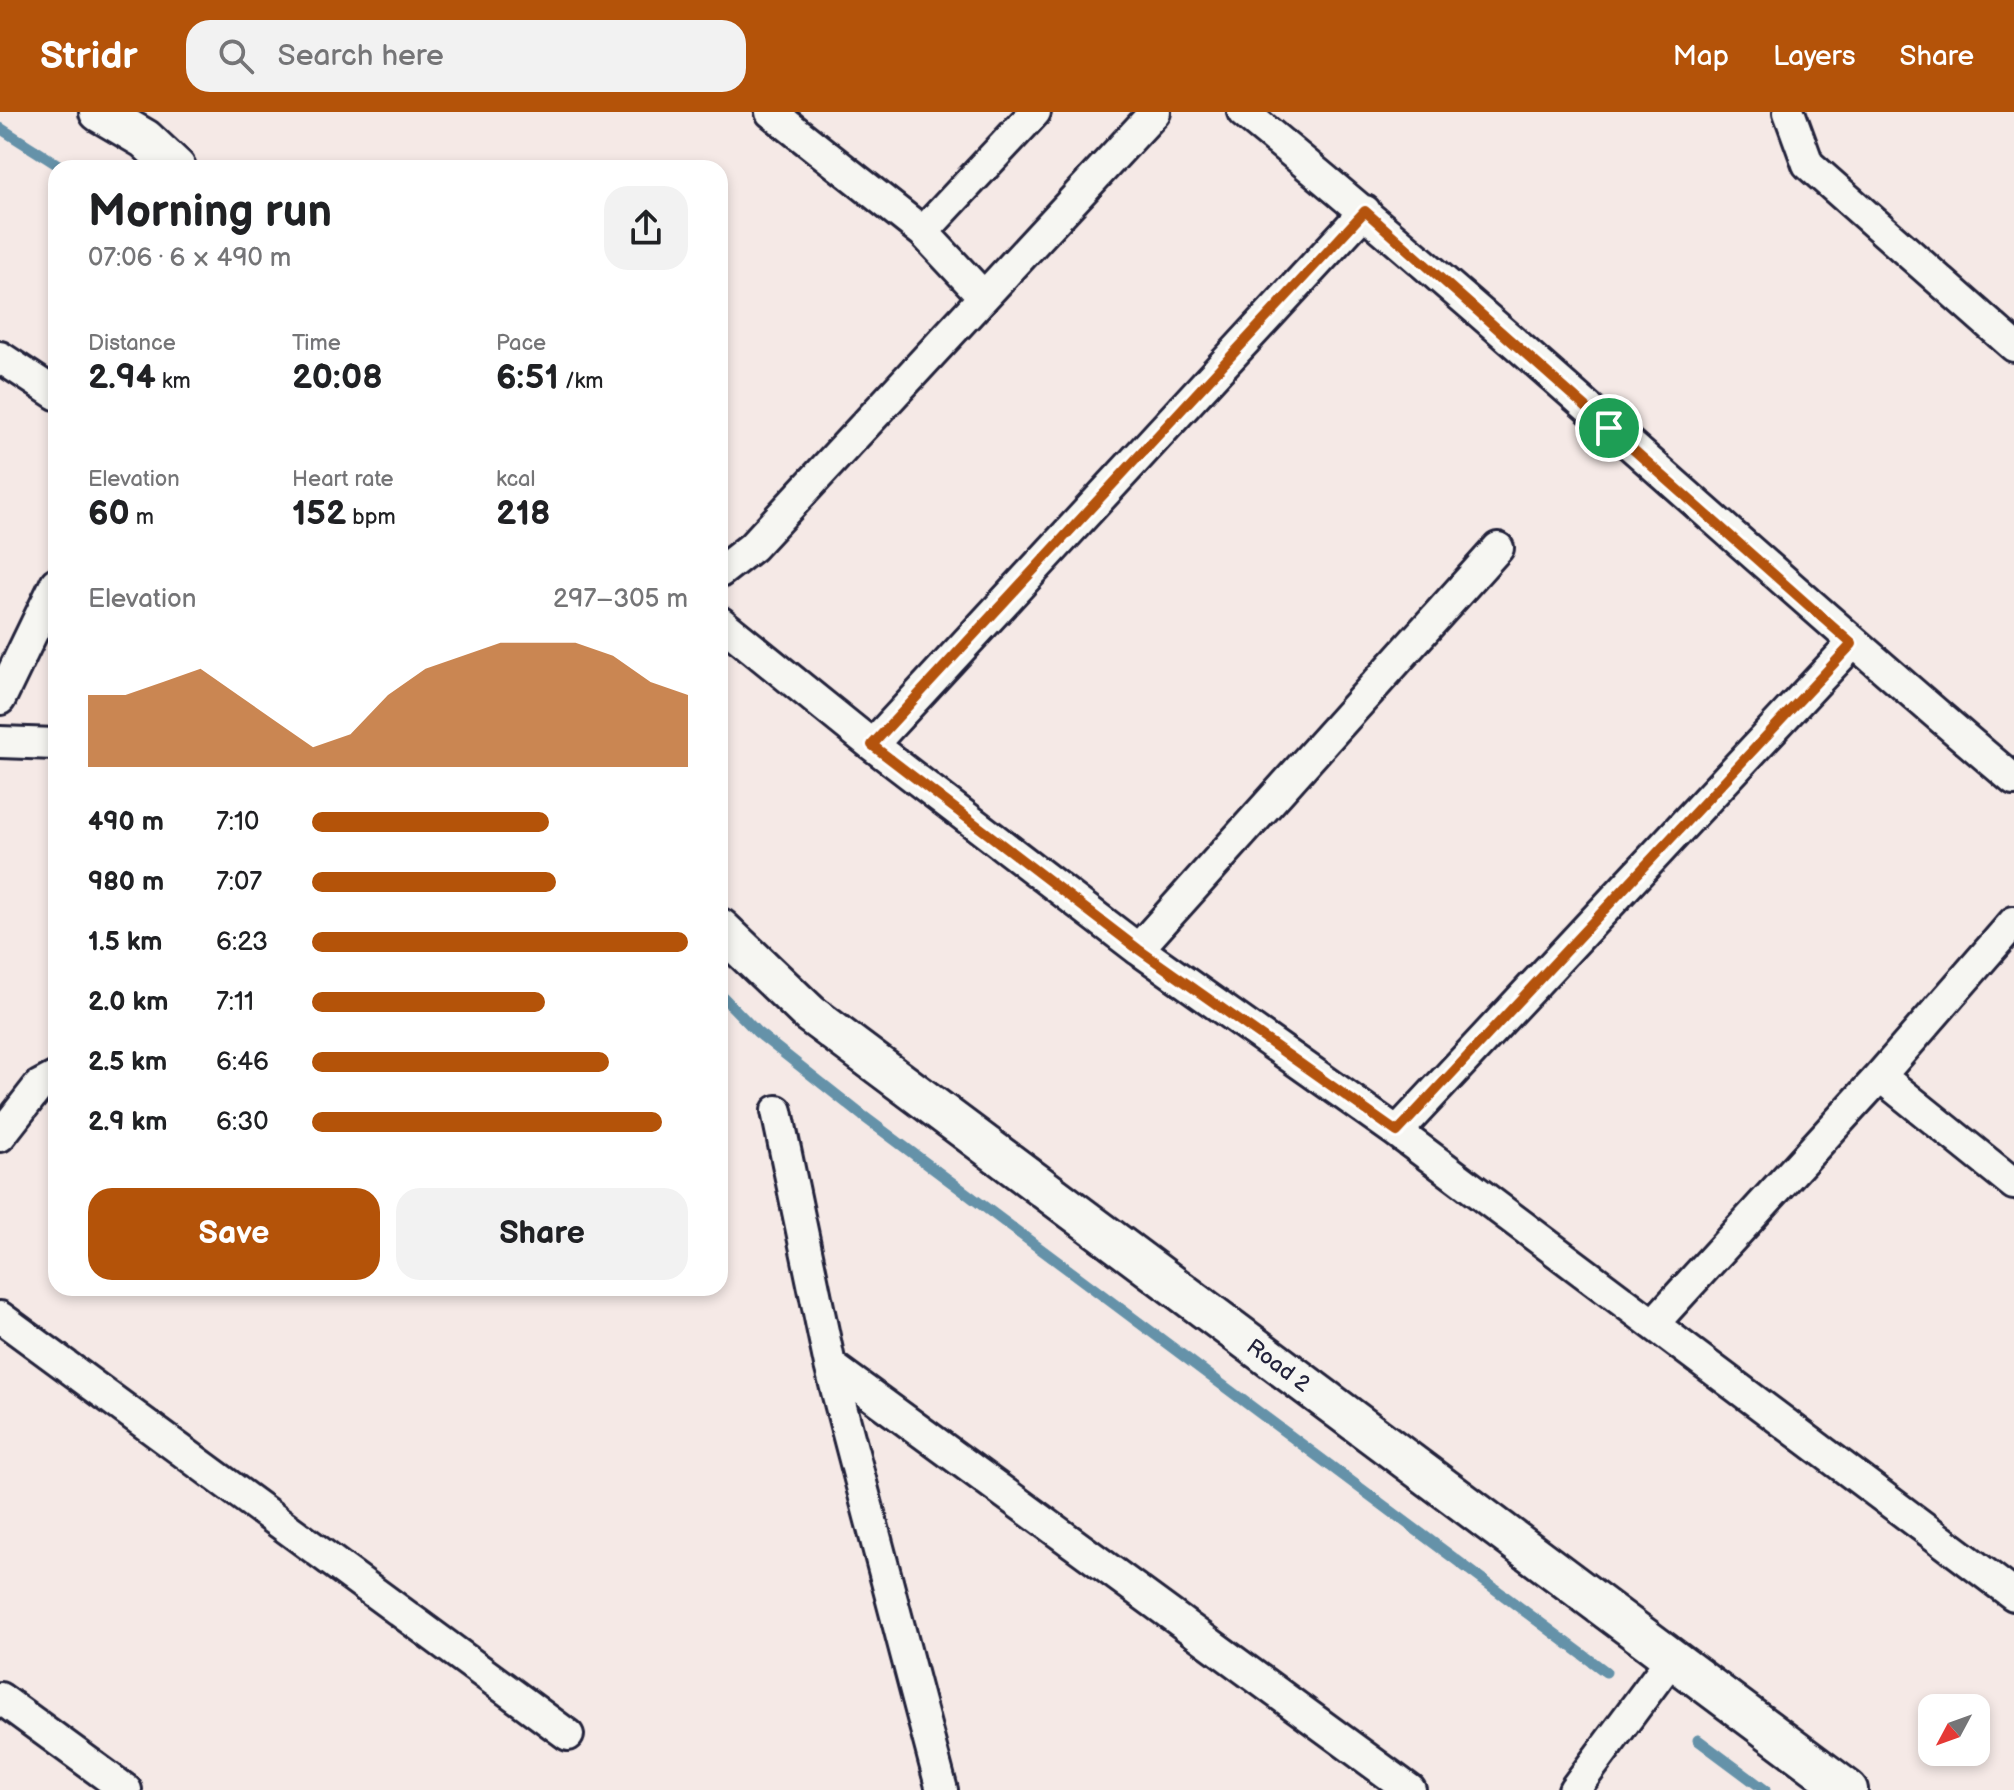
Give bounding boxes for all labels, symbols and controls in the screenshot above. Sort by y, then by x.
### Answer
search box [186,20,746,92]
text: Stridr [40,34,138,79]
icon: search [214,34,258,78]
text: Search here [278,38,444,74]
text: Map [1673,40,1729,73]
text: Layers [1773,40,1856,73]
text: Share [1900,40,1974,73]
text: Morning run [88,186,332,239]
button: share [604,186,688,270]
text: 07:06 · 6 × 490 m [88,243,291,274]
text: Distance [88,330,176,357]
text: Time [292,330,341,357]
text: Pace [496,330,546,357]
text: 2.94 [88,357,156,398]
text: 20:08 [292,357,383,398]
text: 6:51 [496,357,559,398]
text: km [156,368,191,395]
text: /km [559,368,604,395]
pin [1575,394,1643,462]
icon: arrive [1587,406,1631,450]
text: Elevation [88,466,180,493]
text: Heart rate [292,466,394,493]
text: kcal [496,466,535,493]
text: 60 [88,493,130,534]
text: 152 [292,493,346,534]
text: 218 [496,493,550,534]
text: m [130,504,154,531]
text: bpm [346,504,396,531]
text: Elevation [88,584,196,615]
text: 297–305 m [553,584,688,615]
text: 490 m [88,807,164,838]
text: 7:10 [216,807,259,838]
text: 980 m [88,867,164,898]
text: 7:07 [216,867,262,898]
text: 1.5 km [88,927,163,958]
text: 6:23 [216,927,268,958]
text: 2.0 km [88,987,168,1018]
text: 7:11 [216,987,254,1018]
text: 2.5 km [88,1047,167,1078]
text: 6:46 [216,1047,269,1078]
text: 2.9 km [88,1107,167,1138]
text: 6:30 [216,1107,268,1138]
button: Save [88,1188,380,1280]
button: Share [396,1188,688,1280]
street label: Road 2 [1241,1333,1315,1398]
north arrow [1918,1694,1990,1766]
map controls [1918,1694,1990,1766]

